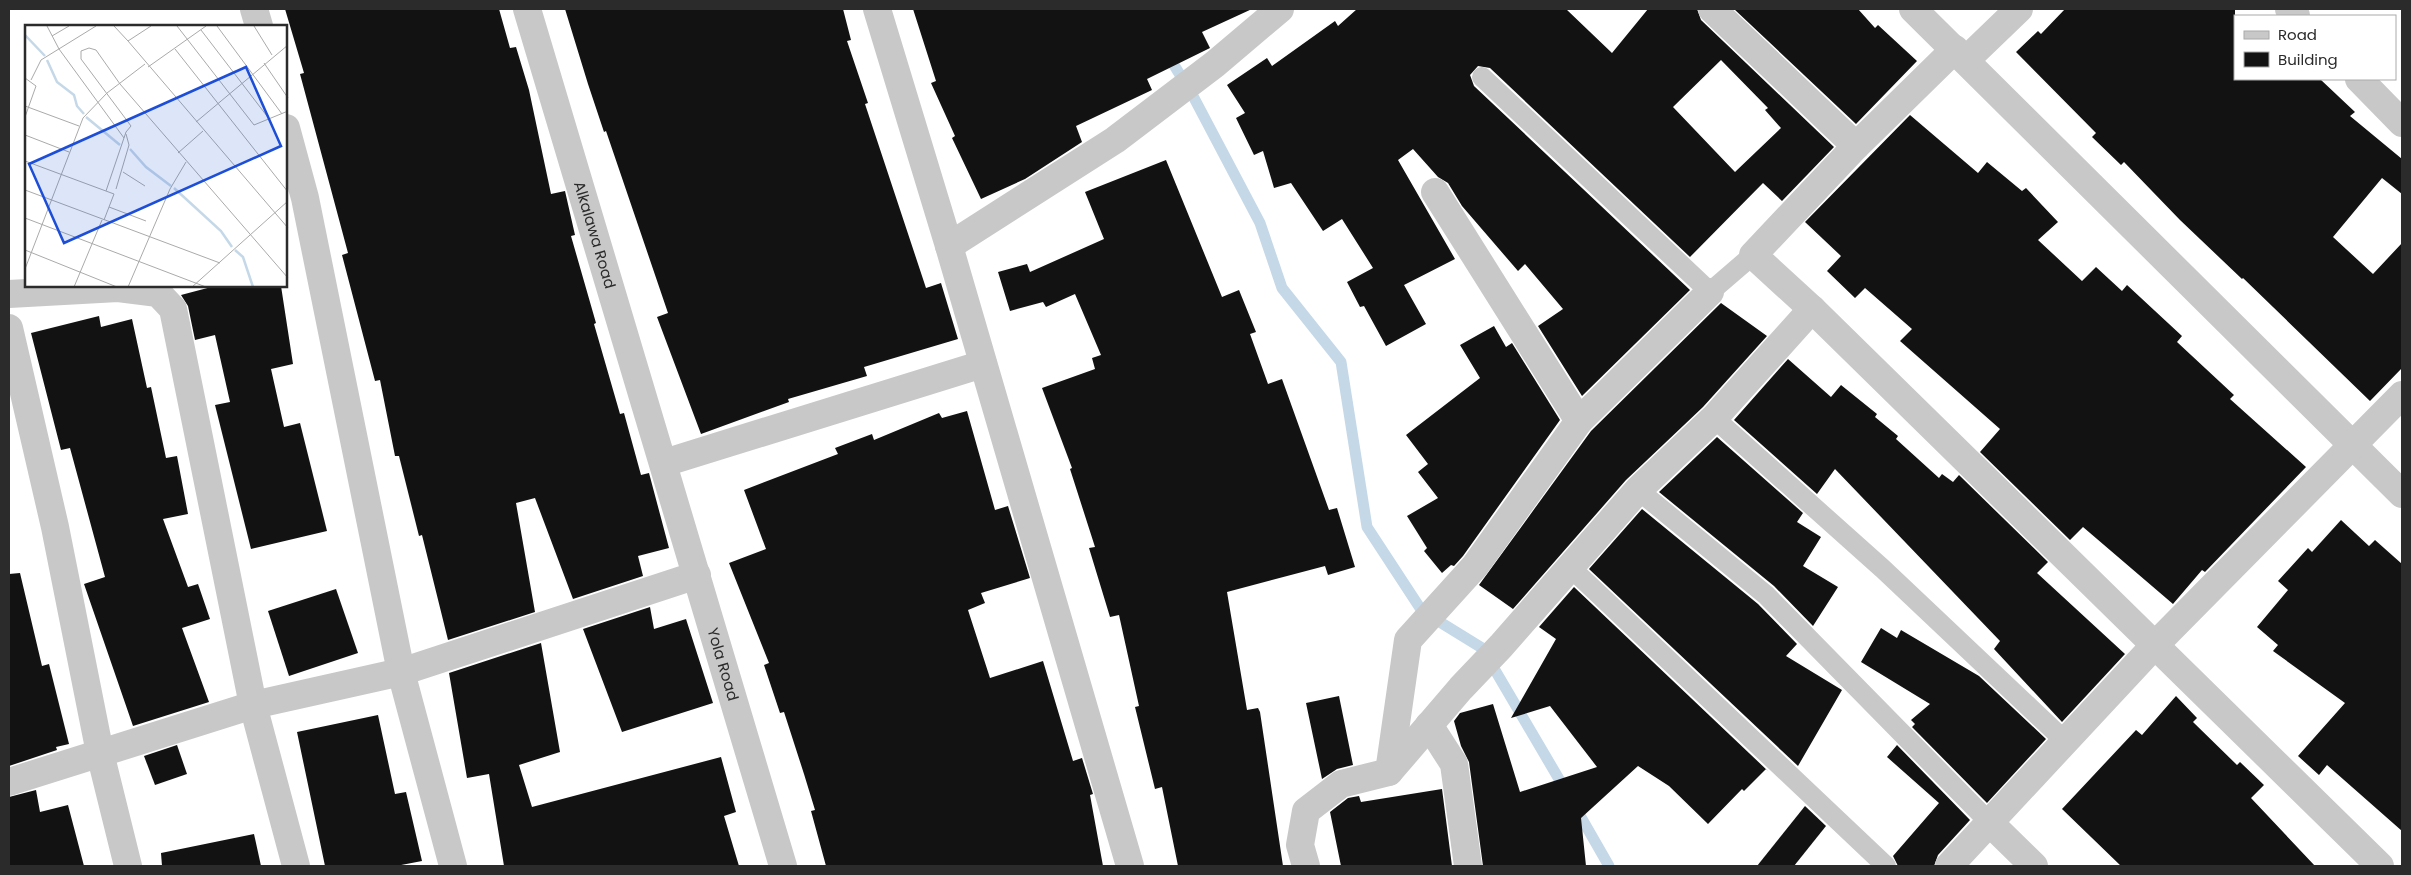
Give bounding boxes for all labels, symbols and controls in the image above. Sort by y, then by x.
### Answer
legend [2234,15,2396,80]
text: Road [2278,24,2317,45]
inset map [25,25,288,288]
text: Building [2278,49,2338,70]
street label: Alkalawa Road [569,179,621,291]
street label: Yola Road [702,625,744,703]

